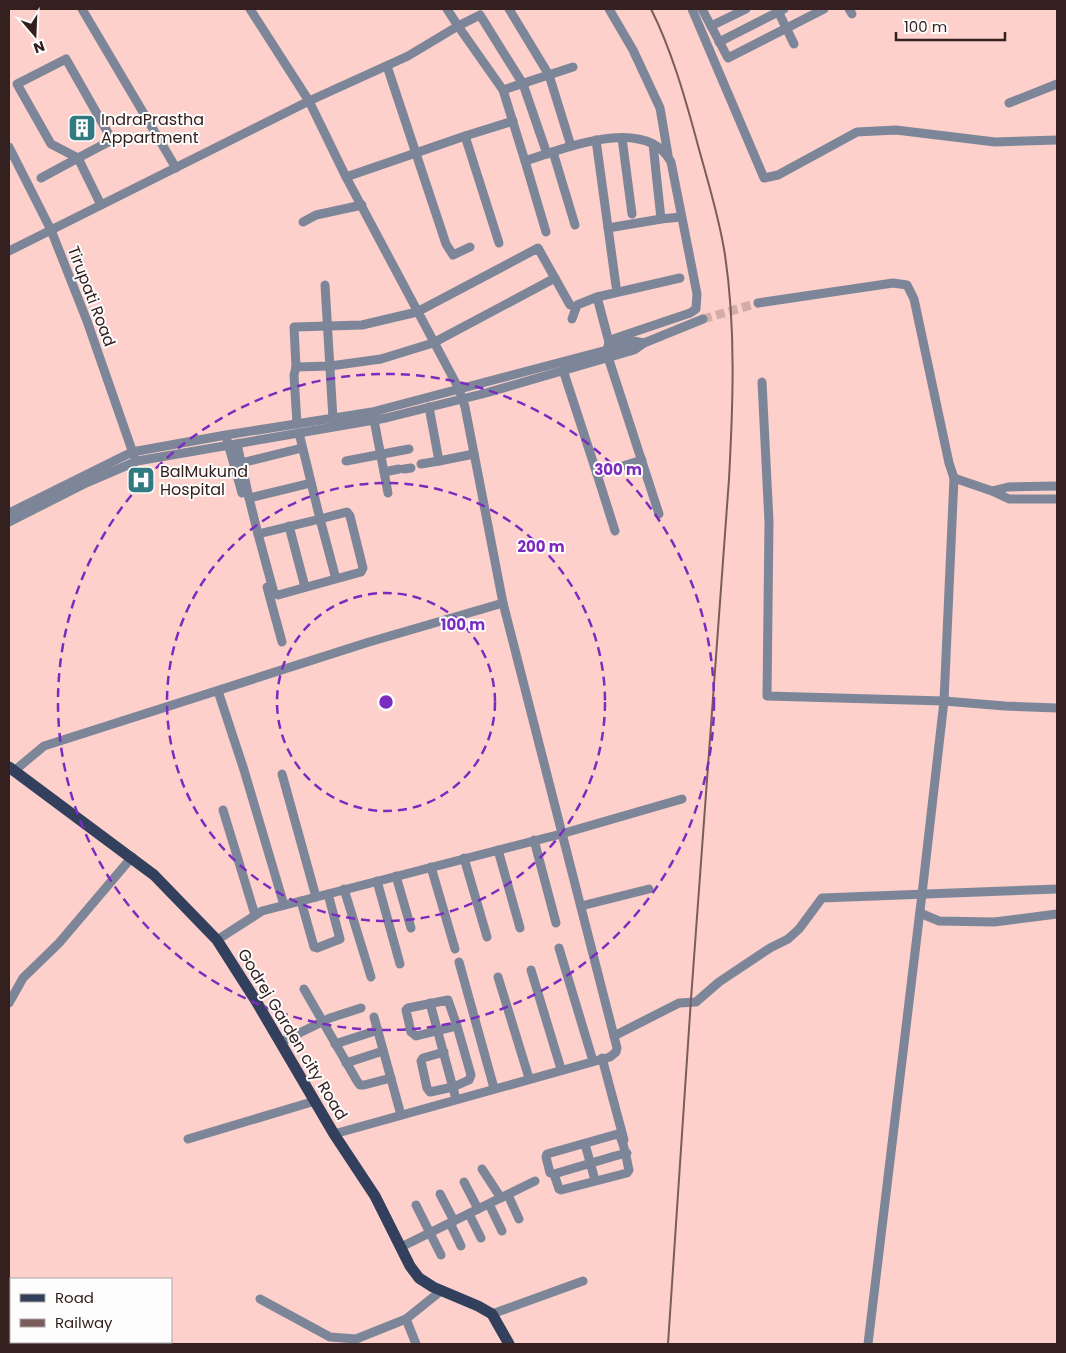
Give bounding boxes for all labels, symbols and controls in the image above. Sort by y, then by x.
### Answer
north arrow [10,10,60,60]
scale bar [896,10,1005,42]
text: 100 m [904,16,947,37]
text: N [31,36,47,58]
place label: IndraPrastha Appartment [101,108,204,149]
building icon: IndraPrastha Appartment [67,113,97,143]
street label: Tirupati Road [62,243,121,350]
text: 300 m [594,459,642,480]
place label: BalMukund Hospital [160,460,248,501]
hospital icon: BalMukund Hospital [126,465,156,495]
text: 200 m [517,536,565,557]
text: 100 m [441,614,485,635]
centre of rings [377,693,395,711]
street label: Godrej Garden city Road [232,944,353,1124]
legend [10,1278,172,1343]
text: Road [55,1287,94,1308]
text: Railway [55,1312,113,1333]

